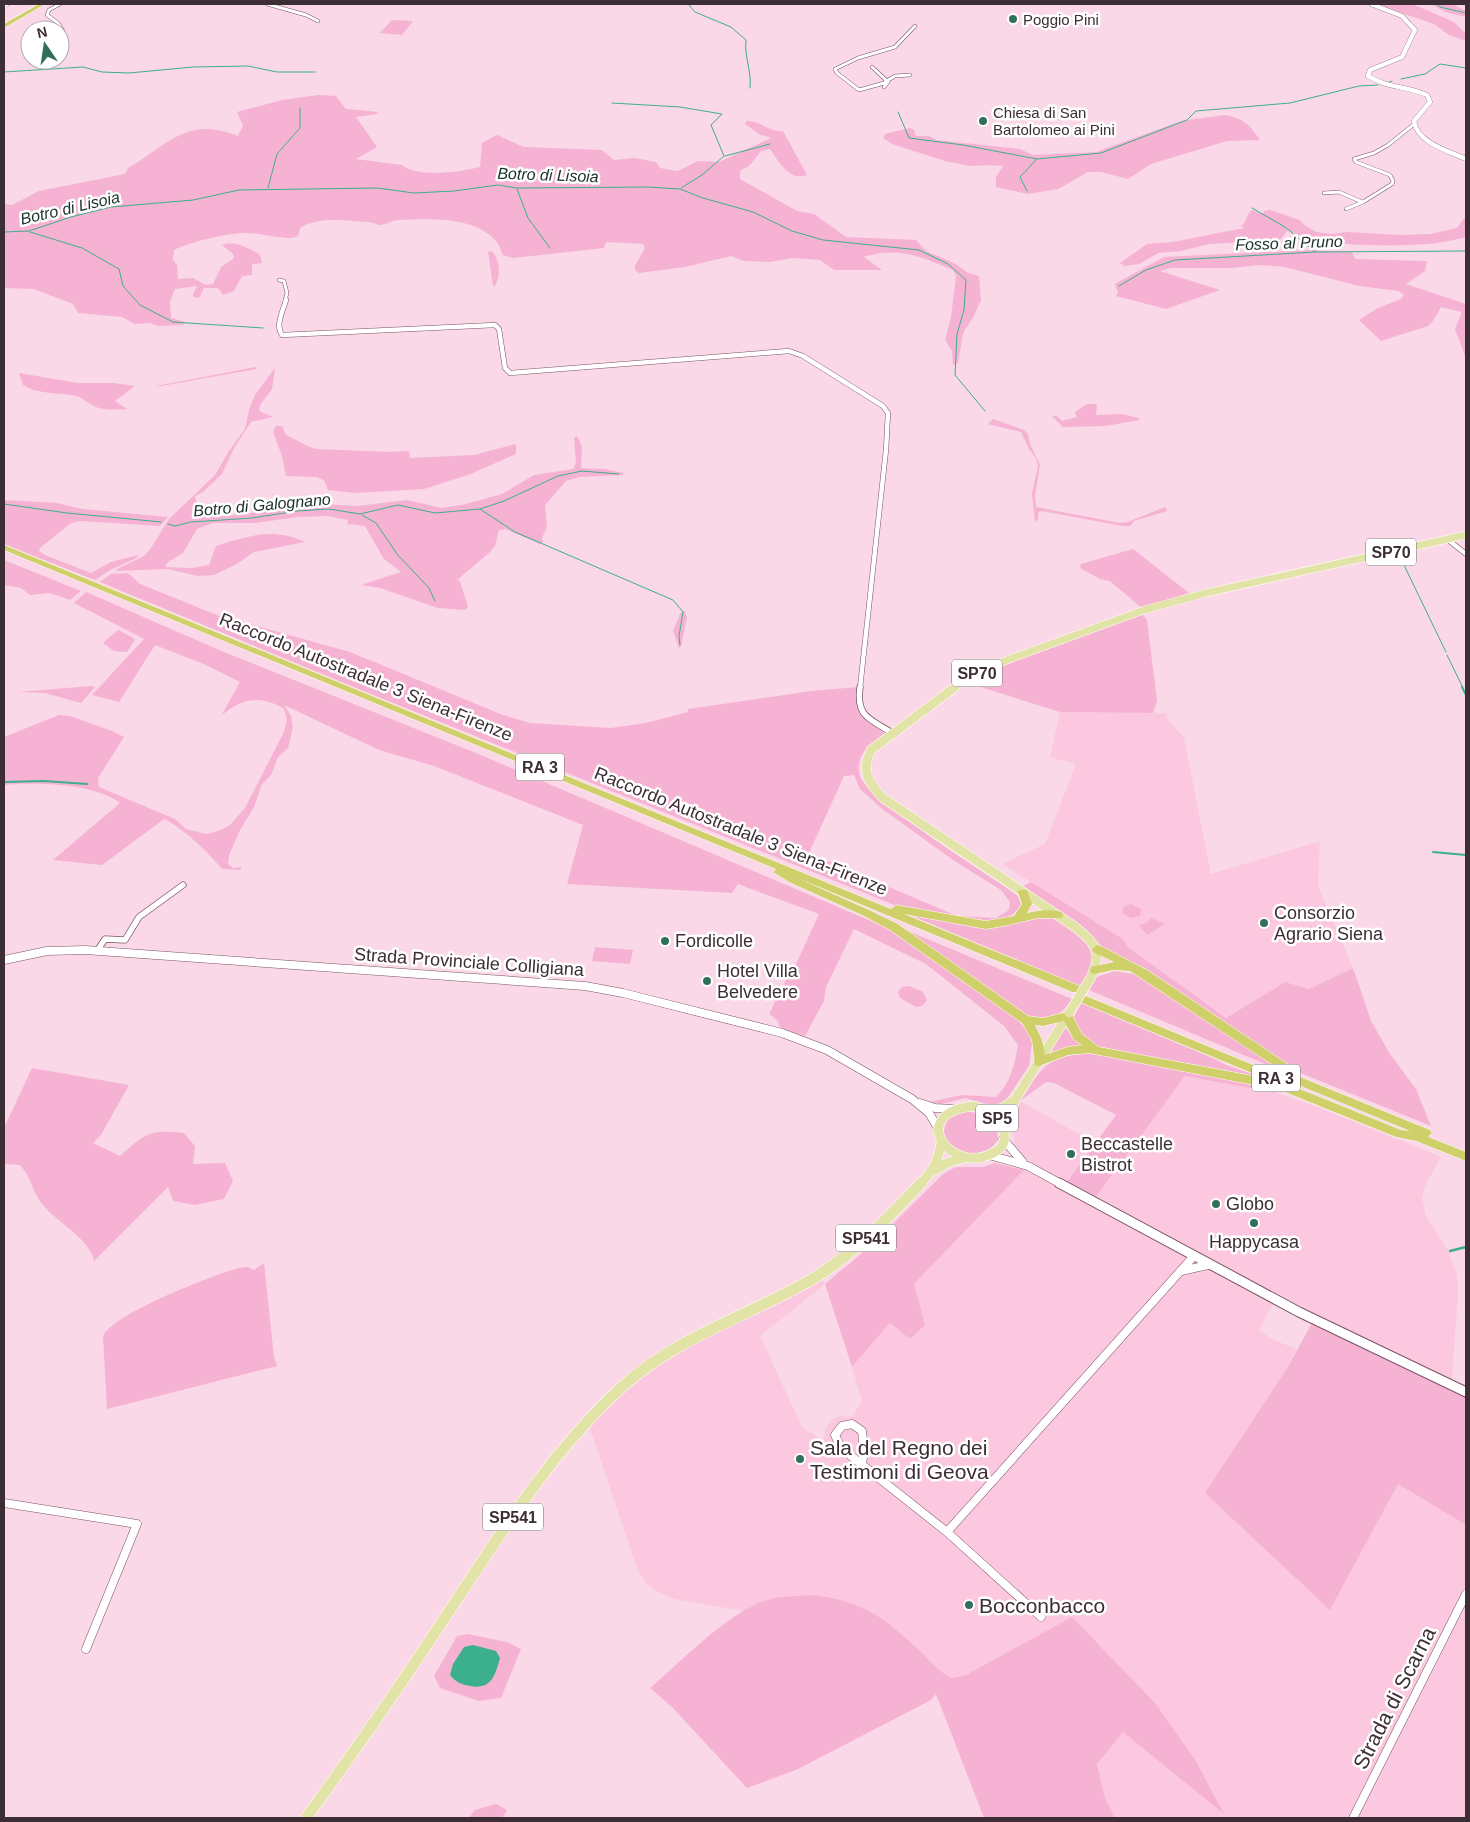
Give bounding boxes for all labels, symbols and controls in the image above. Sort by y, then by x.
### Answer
place label: Poggio Pini [1023,11,1099,28]
marker: Poggio Pini [1007,13,1019,25]
north arrow [20,20,70,70]
text: N [35,23,49,41]
place label: Chiesa di San Bartolomeo ai Pini [993,104,1115,138]
marker: Chiesa di San Bartolomeo ai Pini [977,115,989,127]
water label: Botro di Lisoia [497,165,599,185]
water label: Botro di Lisoia [19,188,121,228]
water label: Fosso al Pruno [1235,233,1343,253]
water label: Botro di Galognano [193,491,332,519]
road number: SP70 [1366,538,1416,566]
street label: Raccordo Autostradale 3 Siena-Firenze [217,609,515,745]
road number: SP70 [952,660,1002,686]
road number: RA 3 [516,754,564,780]
street label: Raccordo Autostradale 3 Siena-Firenze [592,763,890,899]
place label: Consorzio Agrario Siena [1274,903,1384,944]
marker: Consorzio Agrario Siena [1258,917,1270,929]
place label: Fordicolle [675,931,753,951]
marker: Fordicolle [659,935,671,947]
street label: Strada Provinciale Colligiana [354,944,585,980]
place label: Hotel Villa Belvedere [717,961,799,1002]
marker: Hotel Villa Belvedere [701,975,713,987]
road number: RA 3 [1252,1064,1300,1092]
road number: SP5 [976,1104,1018,1132]
place label: Beccastelle Bistrot [1081,1134,1173,1175]
marker: Beccastelle Bistrot [1065,1148,1077,1160]
place label: Globo [1226,1194,1274,1214]
marker: Globo [1210,1198,1222,1210]
marker: Happycasa [1248,1217,1260,1229]
road number: SP541 [836,1224,896,1252]
place label: Happycasa [1209,1232,1300,1252]
place label: Sala del Regno dei Testimoni di Geova [810,1436,989,1483]
marker: Sala del Regno dei Testimoni di Geova [794,1453,806,1465]
road number: SP541 [483,1504,543,1530]
place label: Bocconbacco [979,1594,1105,1617]
marker: Bocconbacco [963,1599,975,1611]
street label: Strada di Scarna [1348,1623,1440,1773]

